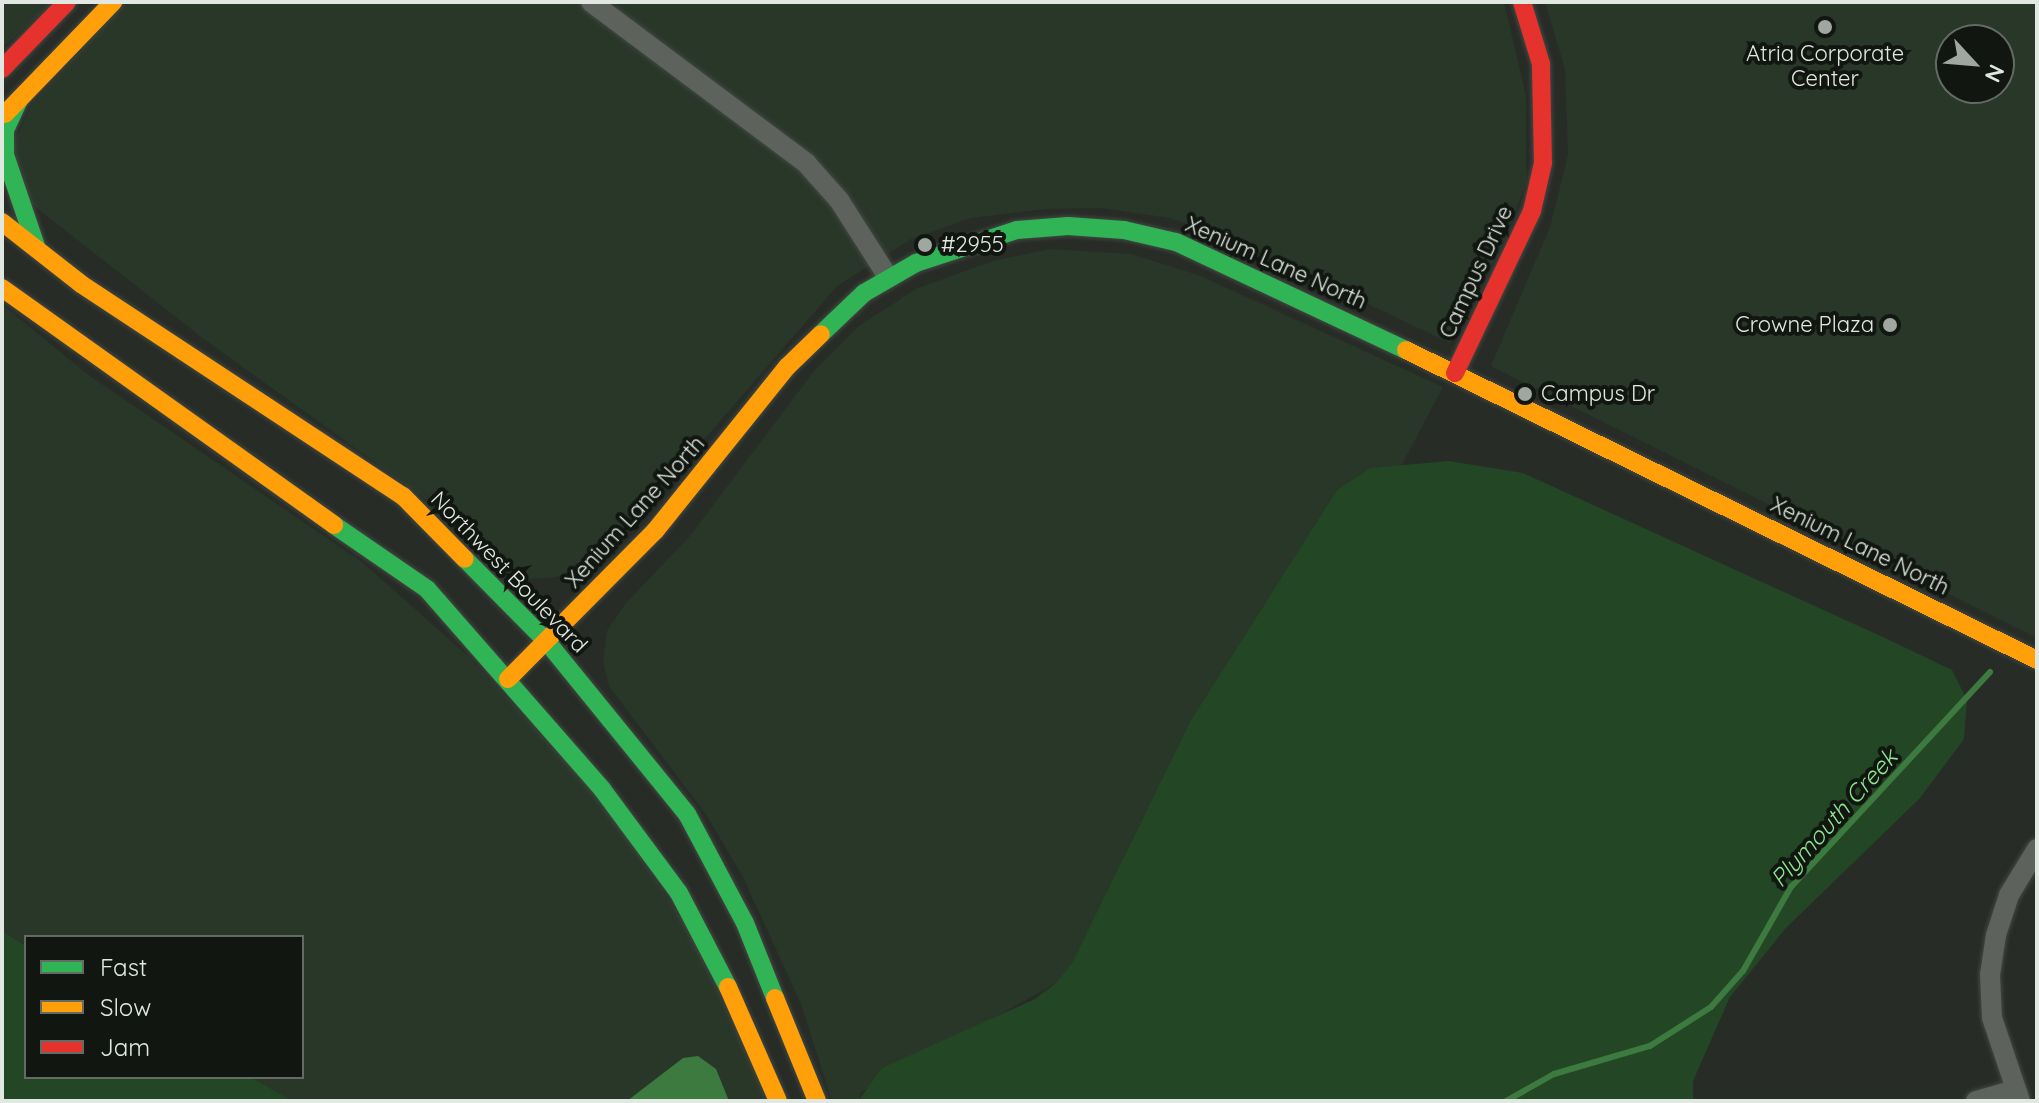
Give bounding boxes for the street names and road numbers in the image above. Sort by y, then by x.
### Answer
street label: Campus Drive [1434,202,1518,342]
street label: Xenium Lane North [1181,211,1371,315]
street label: Xenium Lane North [560,431,710,593]
street label: Northwest Boulevard [425,486,593,658]
street label: Xenium Lane North [1766,491,1954,601]

